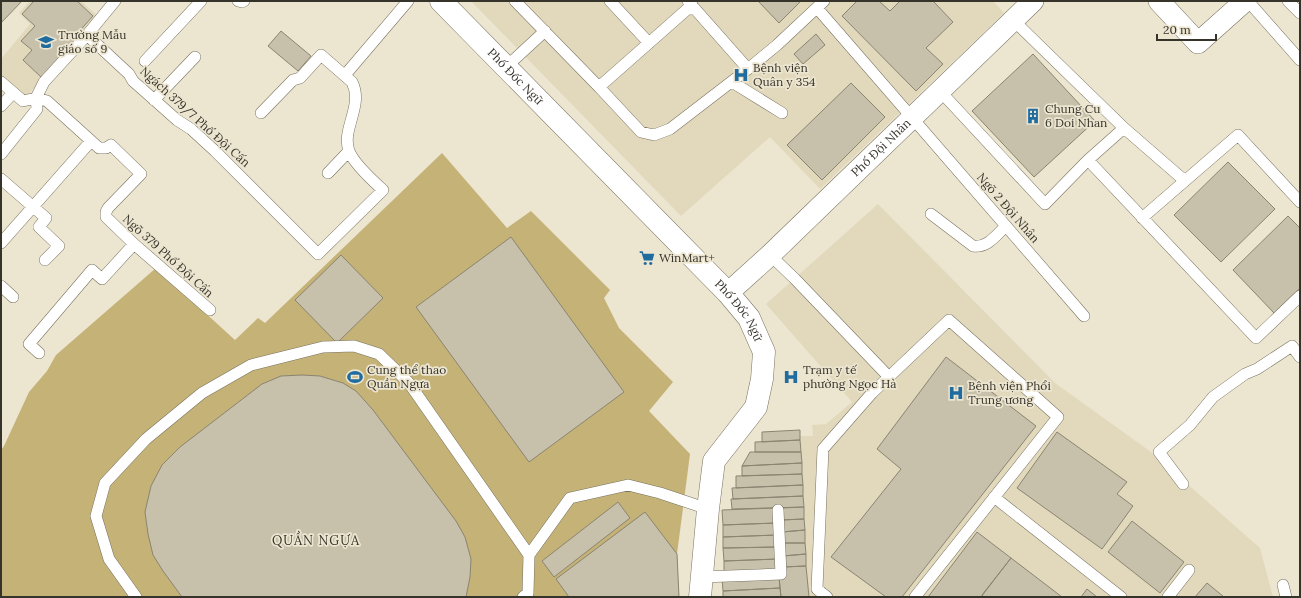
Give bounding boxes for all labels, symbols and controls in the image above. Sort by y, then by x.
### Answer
scale bar [1157,16,1216,42]
text: 20 m [1163,22,1191,37]
place label: Trường Mẫu giáo số 9 [58,27,126,56]
school or university icon: Trường Mẫu giáo số 9 [37,33,55,51]
street label: Phố Đốc Ngữ [485,45,547,108]
place label: Bệnh viện Quân y 354 [753,60,816,89]
street label: Ngách 379/7 Phố Đội Cấn [137,63,253,171]
hospital icon: Bệnh viện Quân y 354 [732,66,750,84]
place label: Chung Cu 6 Doi Nhan [1045,101,1107,130]
building icon: Chung Cu 6 Doi Nhan [1024,107,1042,125]
street label: Phố Đội Nhân [848,115,914,180]
street label: Ngõ 2 Đội Nhân [974,170,1043,246]
street label: Ngõ 379 Phố Đội Cấn [120,211,217,300]
supermarket icon: WinMart+ [638,249,656,267]
place label: WinMart+ [659,250,715,265]
street label: Phố Đốc Ngữ [712,276,767,344]
place label: Cung thể thao Quần Ngựa [367,362,446,391]
place label: Trạm y tế phường Ngọc Hà [803,362,896,391]
sports icon: Cung thể thao Quần Ngựa [346,368,364,386]
hospital icon: Trạm y tế phường Ngọc Hà [782,368,800,386]
place label: Bệnh viện Phổi Trung ương [968,378,1051,407]
hospital icon: Bệnh viện Phổi Trung ương [947,384,965,402]
district label: QUẦN NGỰA [272,530,360,549]

